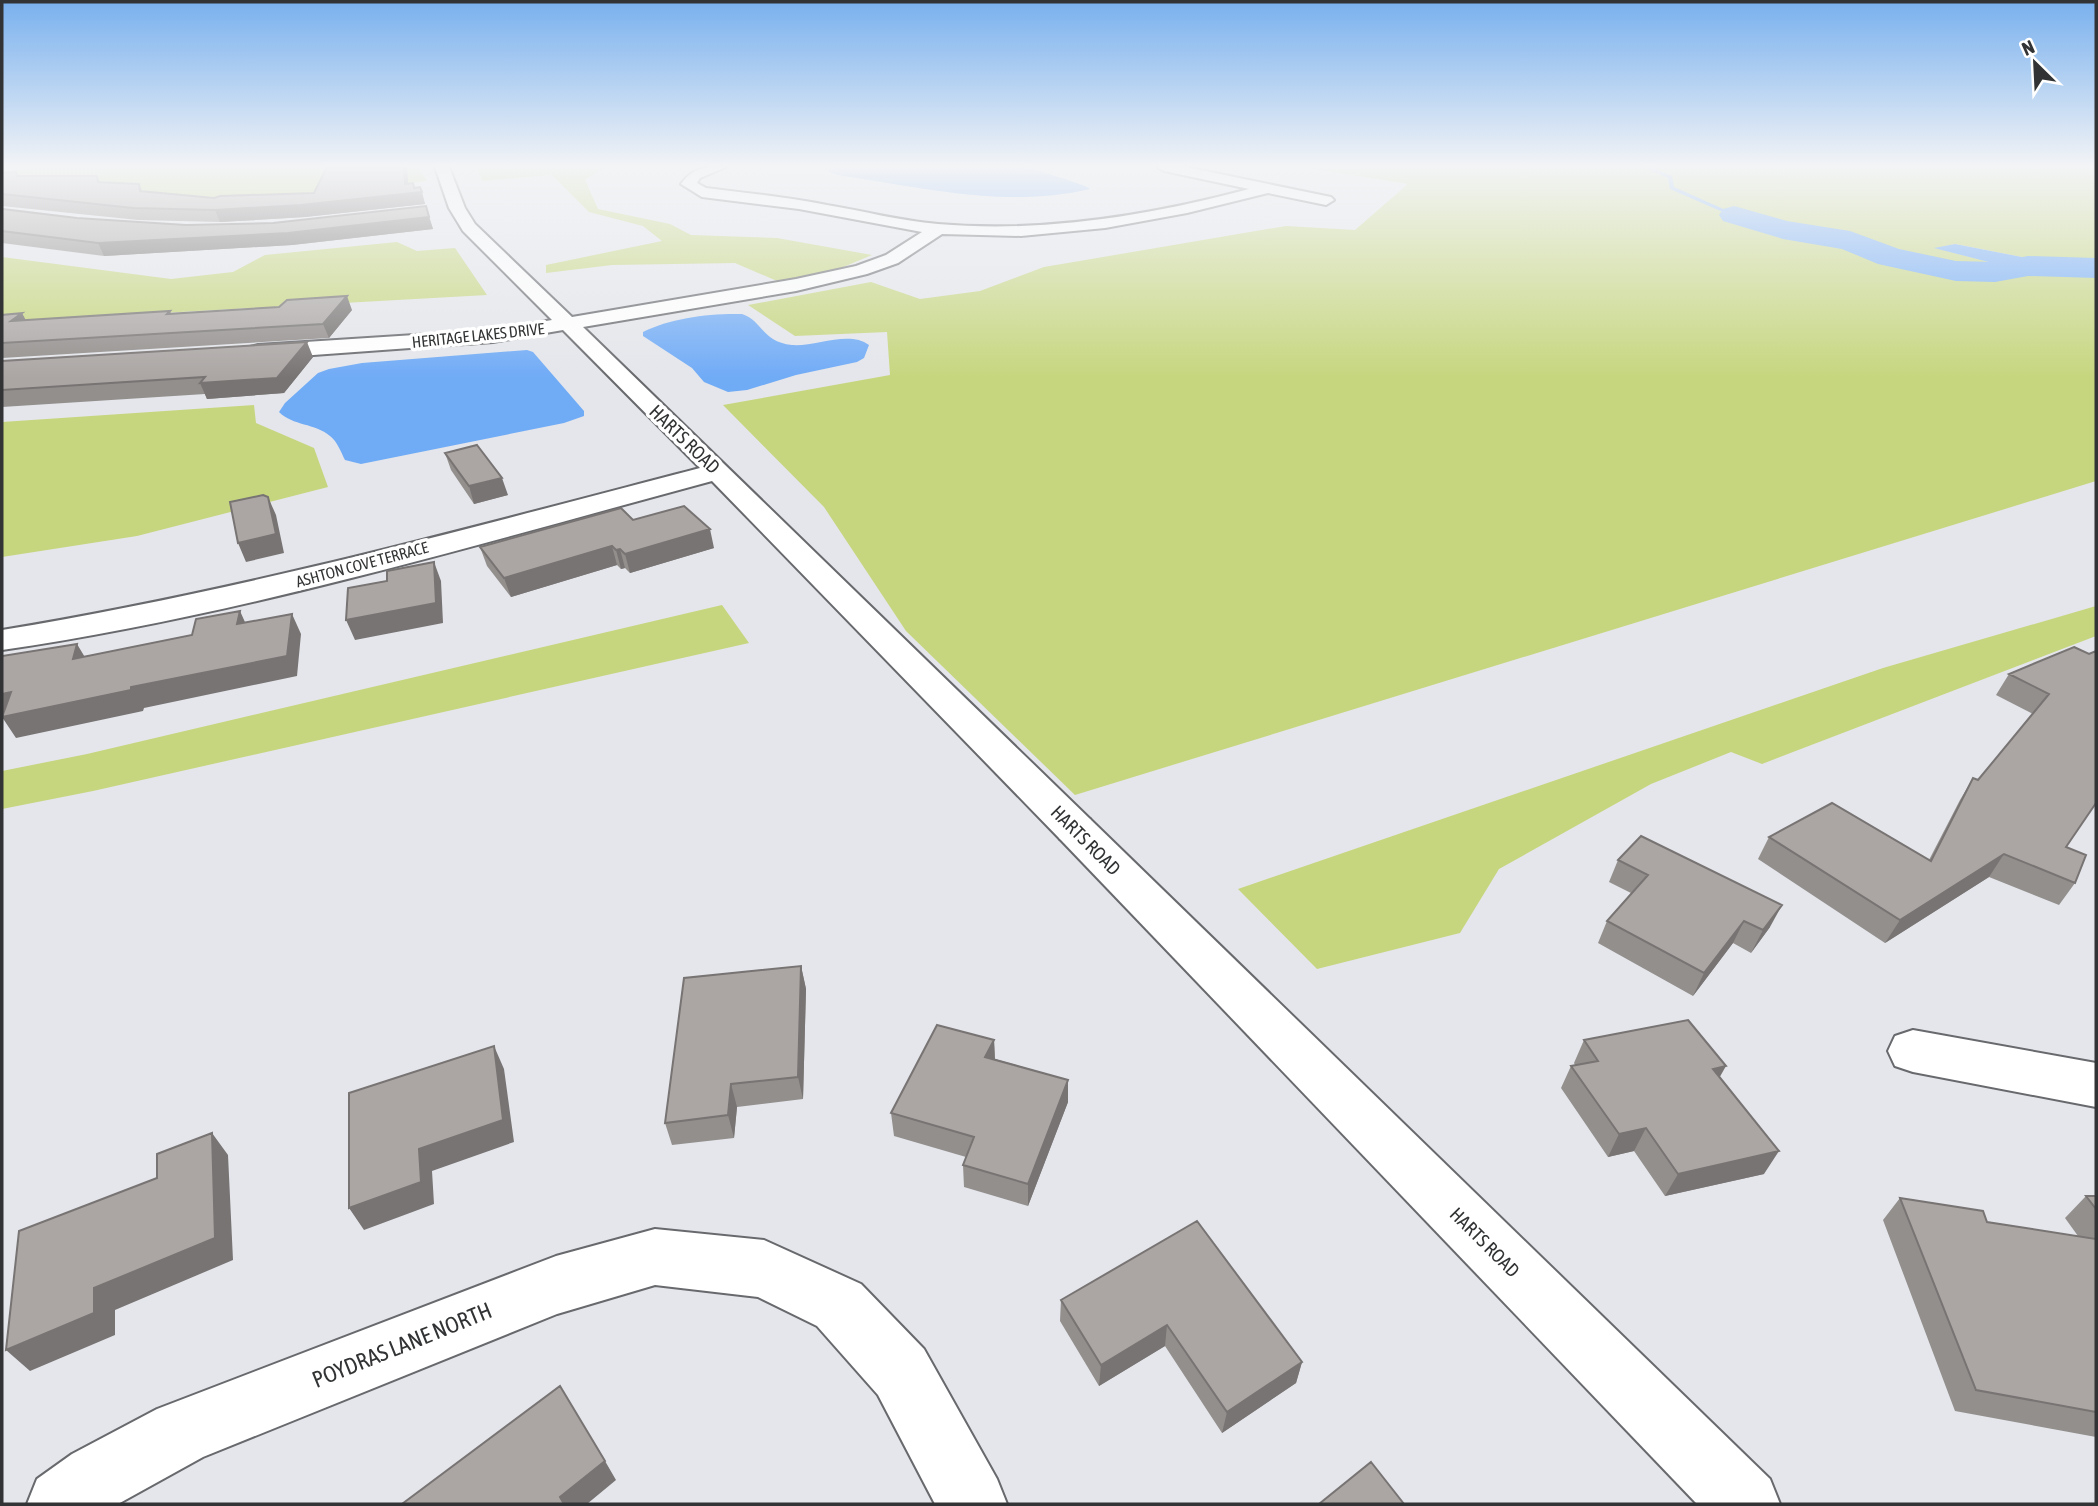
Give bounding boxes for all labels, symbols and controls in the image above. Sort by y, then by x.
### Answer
north arrow [2000,28,2070,98]
text: N [2018,35,2038,60]
street label: HERITAGE LAKES DRIVE [411,319,545,351]
street label: HARTS ROAD [645,400,725,478]
street label: ASHTON COVE TERRACE [294,538,430,590]
street label: HARTS ROAD [1047,801,1125,879]
street label: HARTS ROAD [1446,1203,1524,1281]
street label: POYDRAS LANE NORTH [308,1297,496,1393]

